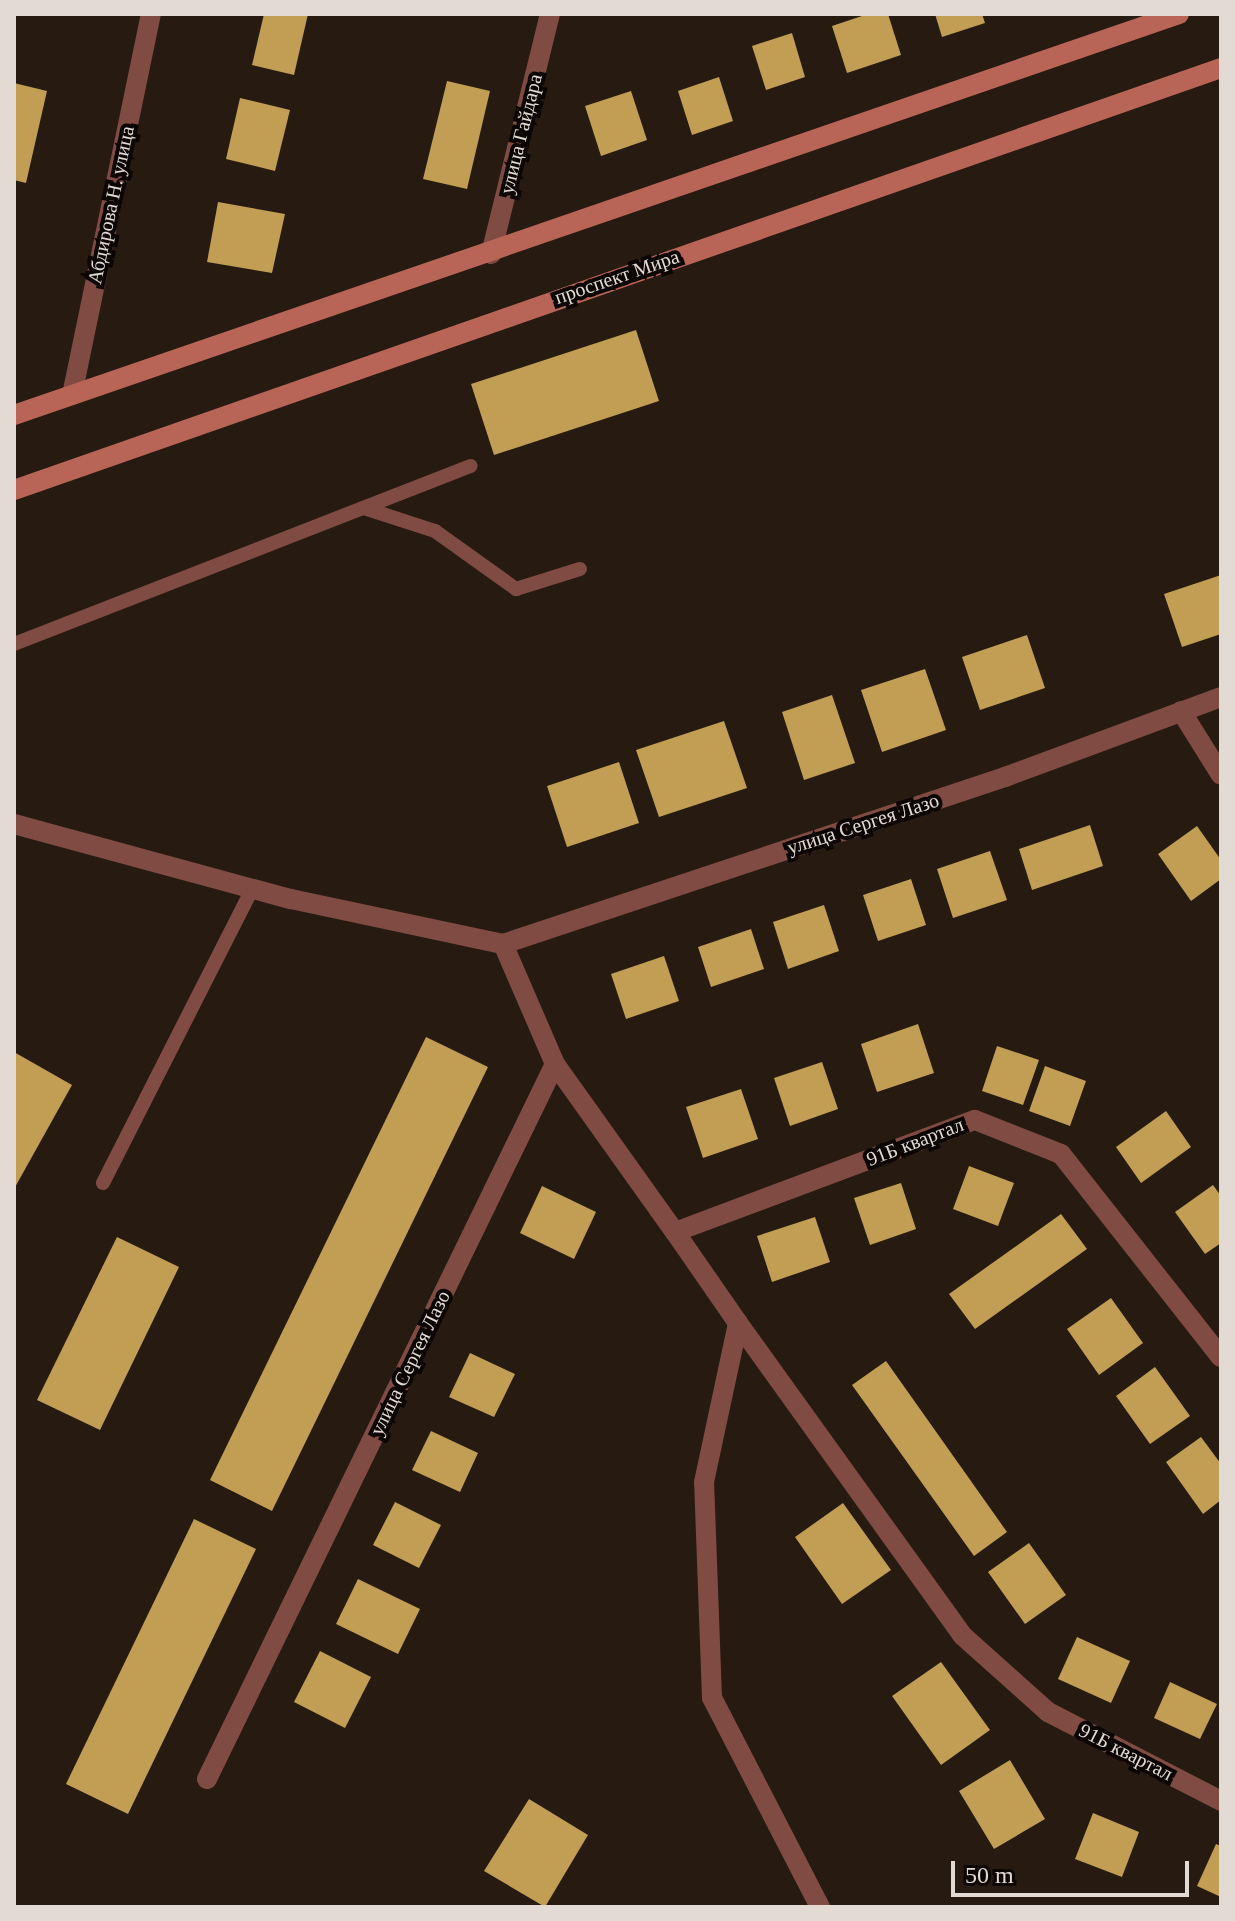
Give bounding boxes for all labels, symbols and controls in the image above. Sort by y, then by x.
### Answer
street label: улица Гайдара [494,71,548,197]
street label: Абдирова Н. улица [83,124,139,286]
street label: проспект Мира [552,244,682,310]
street label: улица Сергея Лазо [784,788,942,860]
street label: 91Б квартал [863,1113,967,1171]
street label: улица Сергея Лазо [365,1287,455,1439]
street label: 91Б квартал [1075,1718,1177,1786]
scale bar [955,1845,1193,1895]
text: 50 m [965,1862,1014,1888]

